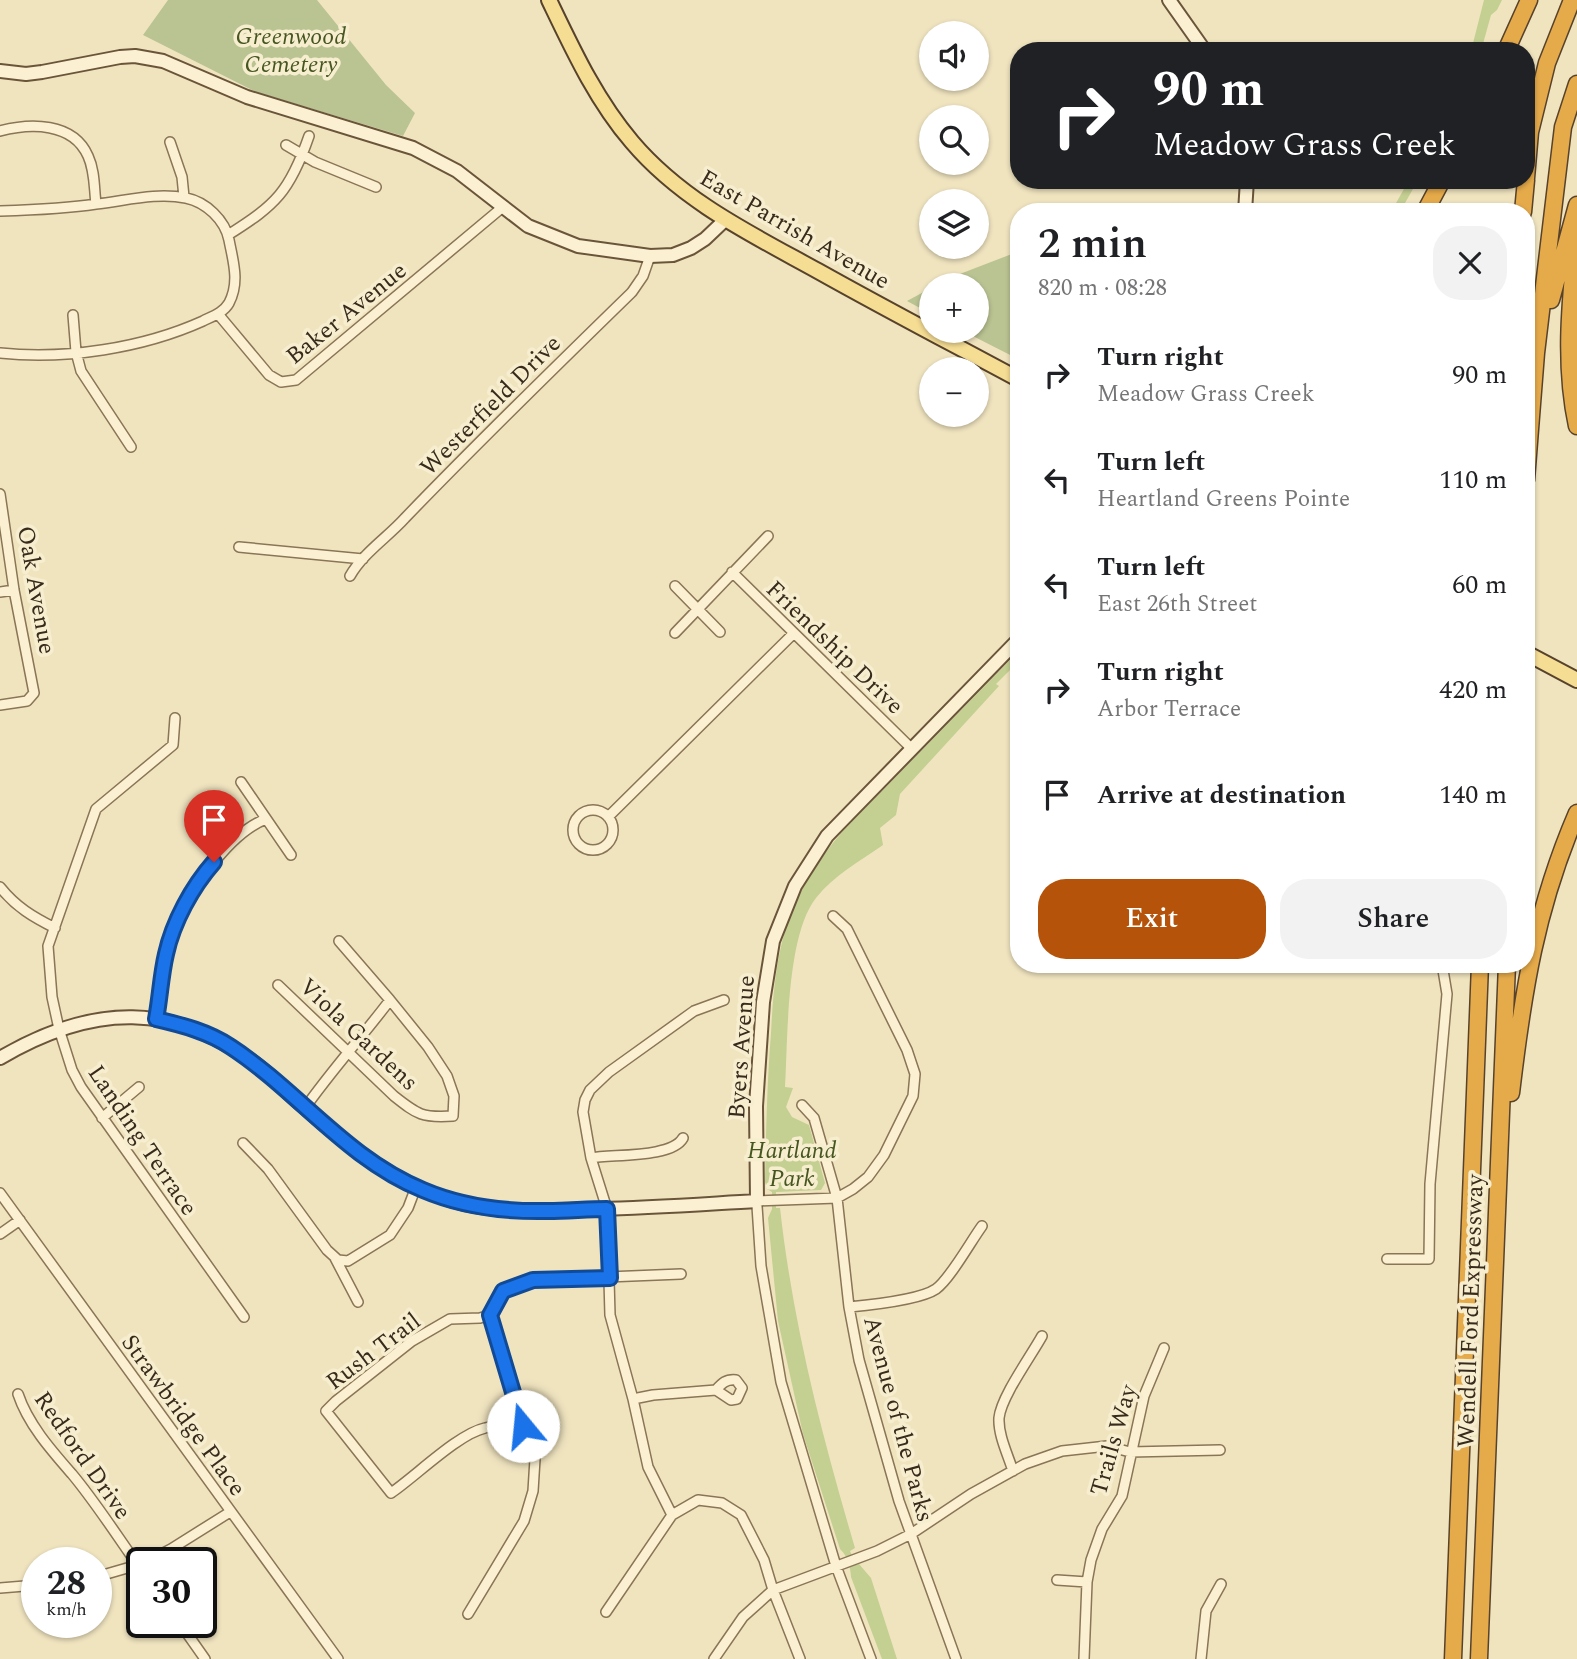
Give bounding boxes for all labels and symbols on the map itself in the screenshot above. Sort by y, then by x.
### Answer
park label: Greenwood Cemetery [236,19,346,83]
street label: East Parrish Avenue [693,161,896,299]
street label: Baker Avenue [278,254,415,374]
street label: Westerfield Drive [412,327,570,485]
street label: Oak Avenue [7,523,65,657]
street label: Friendship Drive [757,572,912,723]
pin [184,790,244,862]
street label: Viola Gardens [290,970,426,1100]
street label: Byers Avenue [719,974,765,1120]
street label: Landing Terrace [78,1058,206,1223]
park label: Hartland Park [747,1133,837,1197]
street label: Wendell Ford Expressway [1448,1172,1494,1448]
street label: Rush Trail [318,1304,429,1400]
street label: Avenue of the Parks [853,1312,943,1526]
street label: Strawbridge Place [112,1327,254,1504]
street label: Trails Way [1081,1379,1147,1500]
street label: Redford Drive [24,1384,140,1527]
position arrow [486,1389,560,1463]
speed limit sign: 30 [126,1547,217,1638]

